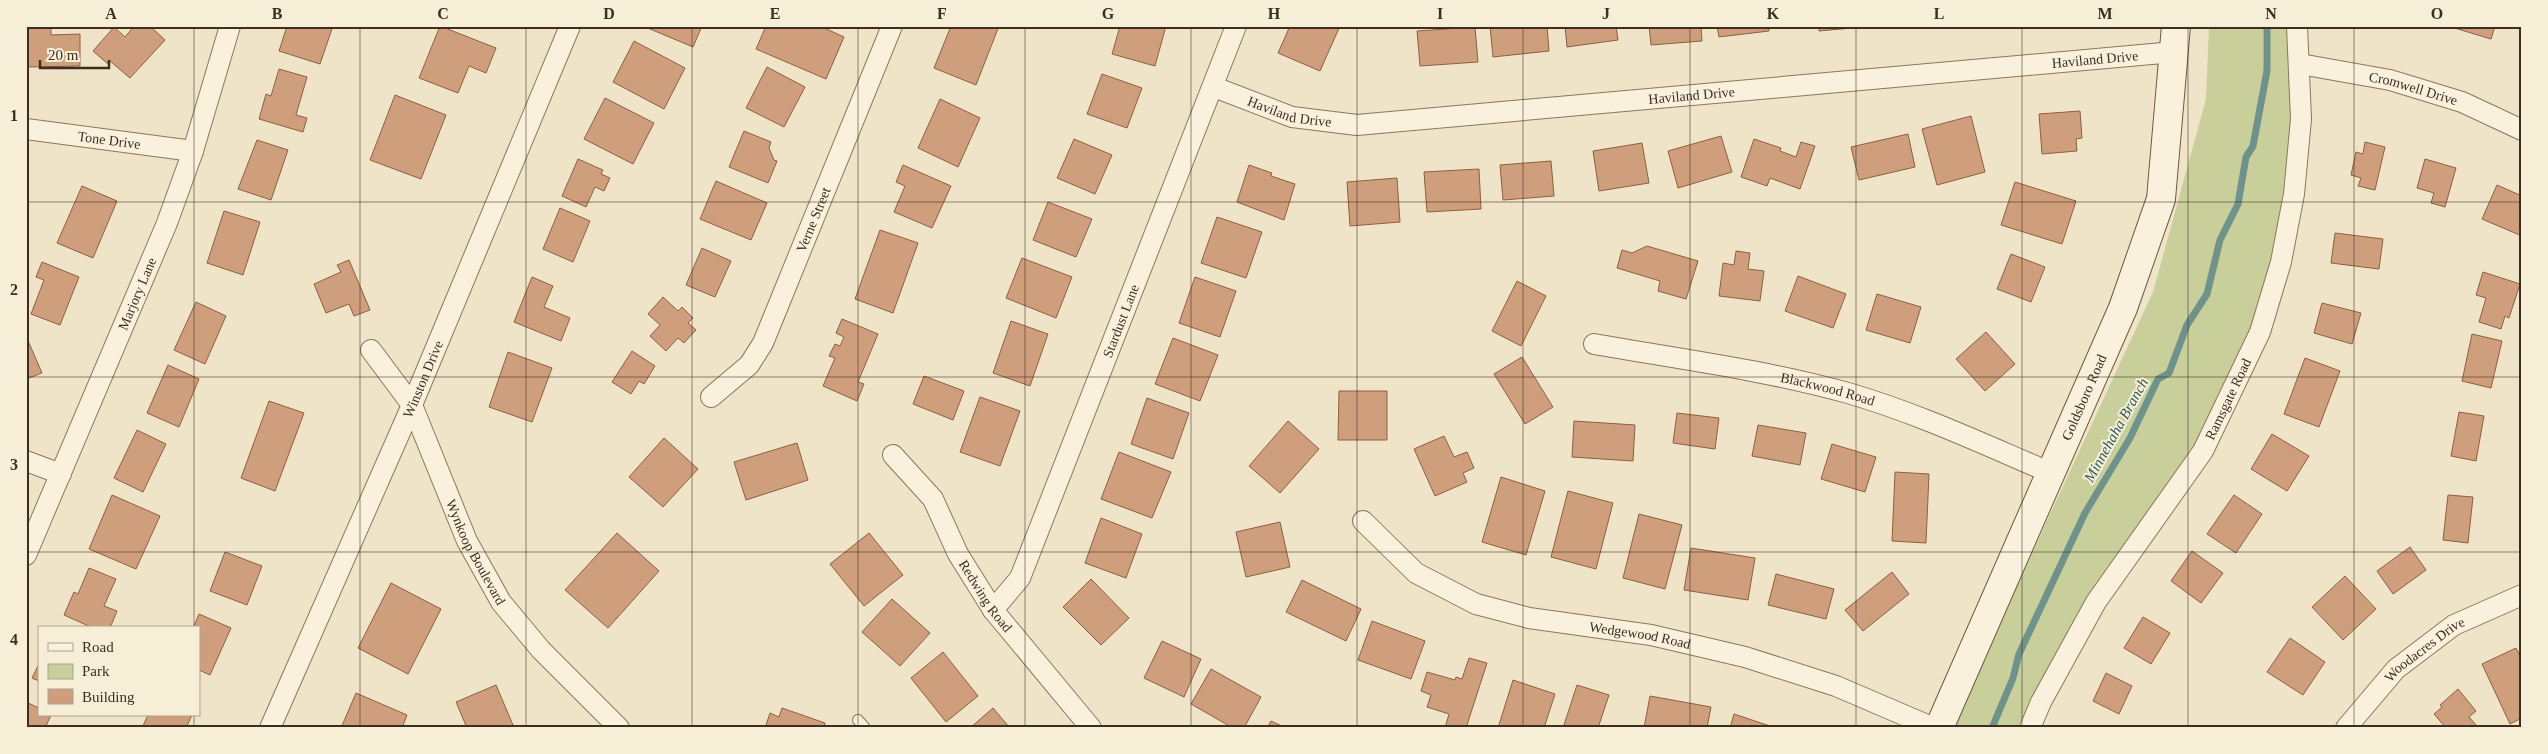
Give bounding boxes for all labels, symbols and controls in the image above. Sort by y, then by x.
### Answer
text: A [105,5,117,22]
text: B [272,5,283,22]
text: C [437,5,449,22]
text: D [603,5,615,22]
text: E [770,5,780,22]
text: F [937,5,947,22]
text: G [1102,5,1115,22]
text: H [1268,5,1281,22]
text: I [1437,5,1443,22]
text: J [1602,5,1610,22]
text: K [1767,5,1780,22]
text: L [1934,5,1944,22]
text: M [2097,5,2113,22]
text: N [2265,5,2277,22]
text: O [2431,5,2443,22]
scale bar [40,38,109,70]
text: 20 m [48,47,79,63]
street label: Haviland Drive [2051,48,2139,71]
street label: Cromwell Drive [2368,69,2459,108]
street label: Haviland Drive [1648,84,1736,107]
street label: Haviland Drive [1245,94,1332,130]
text: 1 [10,107,18,124]
street label: Tone Drive [77,129,142,152]
street label: Verne Street [794,185,834,254]
street label: Marjory Lane [115,255,160,332]
text: 2 [10,281,18,298]
street label: Stardust Lane [1100,282,1142,360]
street label: Winston Drive [400,338,446,420]
street label: Goldsboro Road [2059,352,2110,443]
street label: Ramsgate Road [2202,356,2254,442]
street label: Blackwood Road [1779,370,1877,409]
water label: Minnehaha Branch [2080,375,2151,486]
text: 3 [10,456,18,473]
street label: Wynkoop Boulevard [443,497,508,608]
street label: Redwing Road [956,557,1015,635]
street label: Woodacres Drive [2382,614,2467,685]
street label: Wedgewood Road [1588,619,1692,652]
legend [38,626,200,716]
text: 4 [10,631,18,648]
text: Road [82,639,114,655]
text: Park [82,663,110,679]
text: Building [82,689,135,705]

